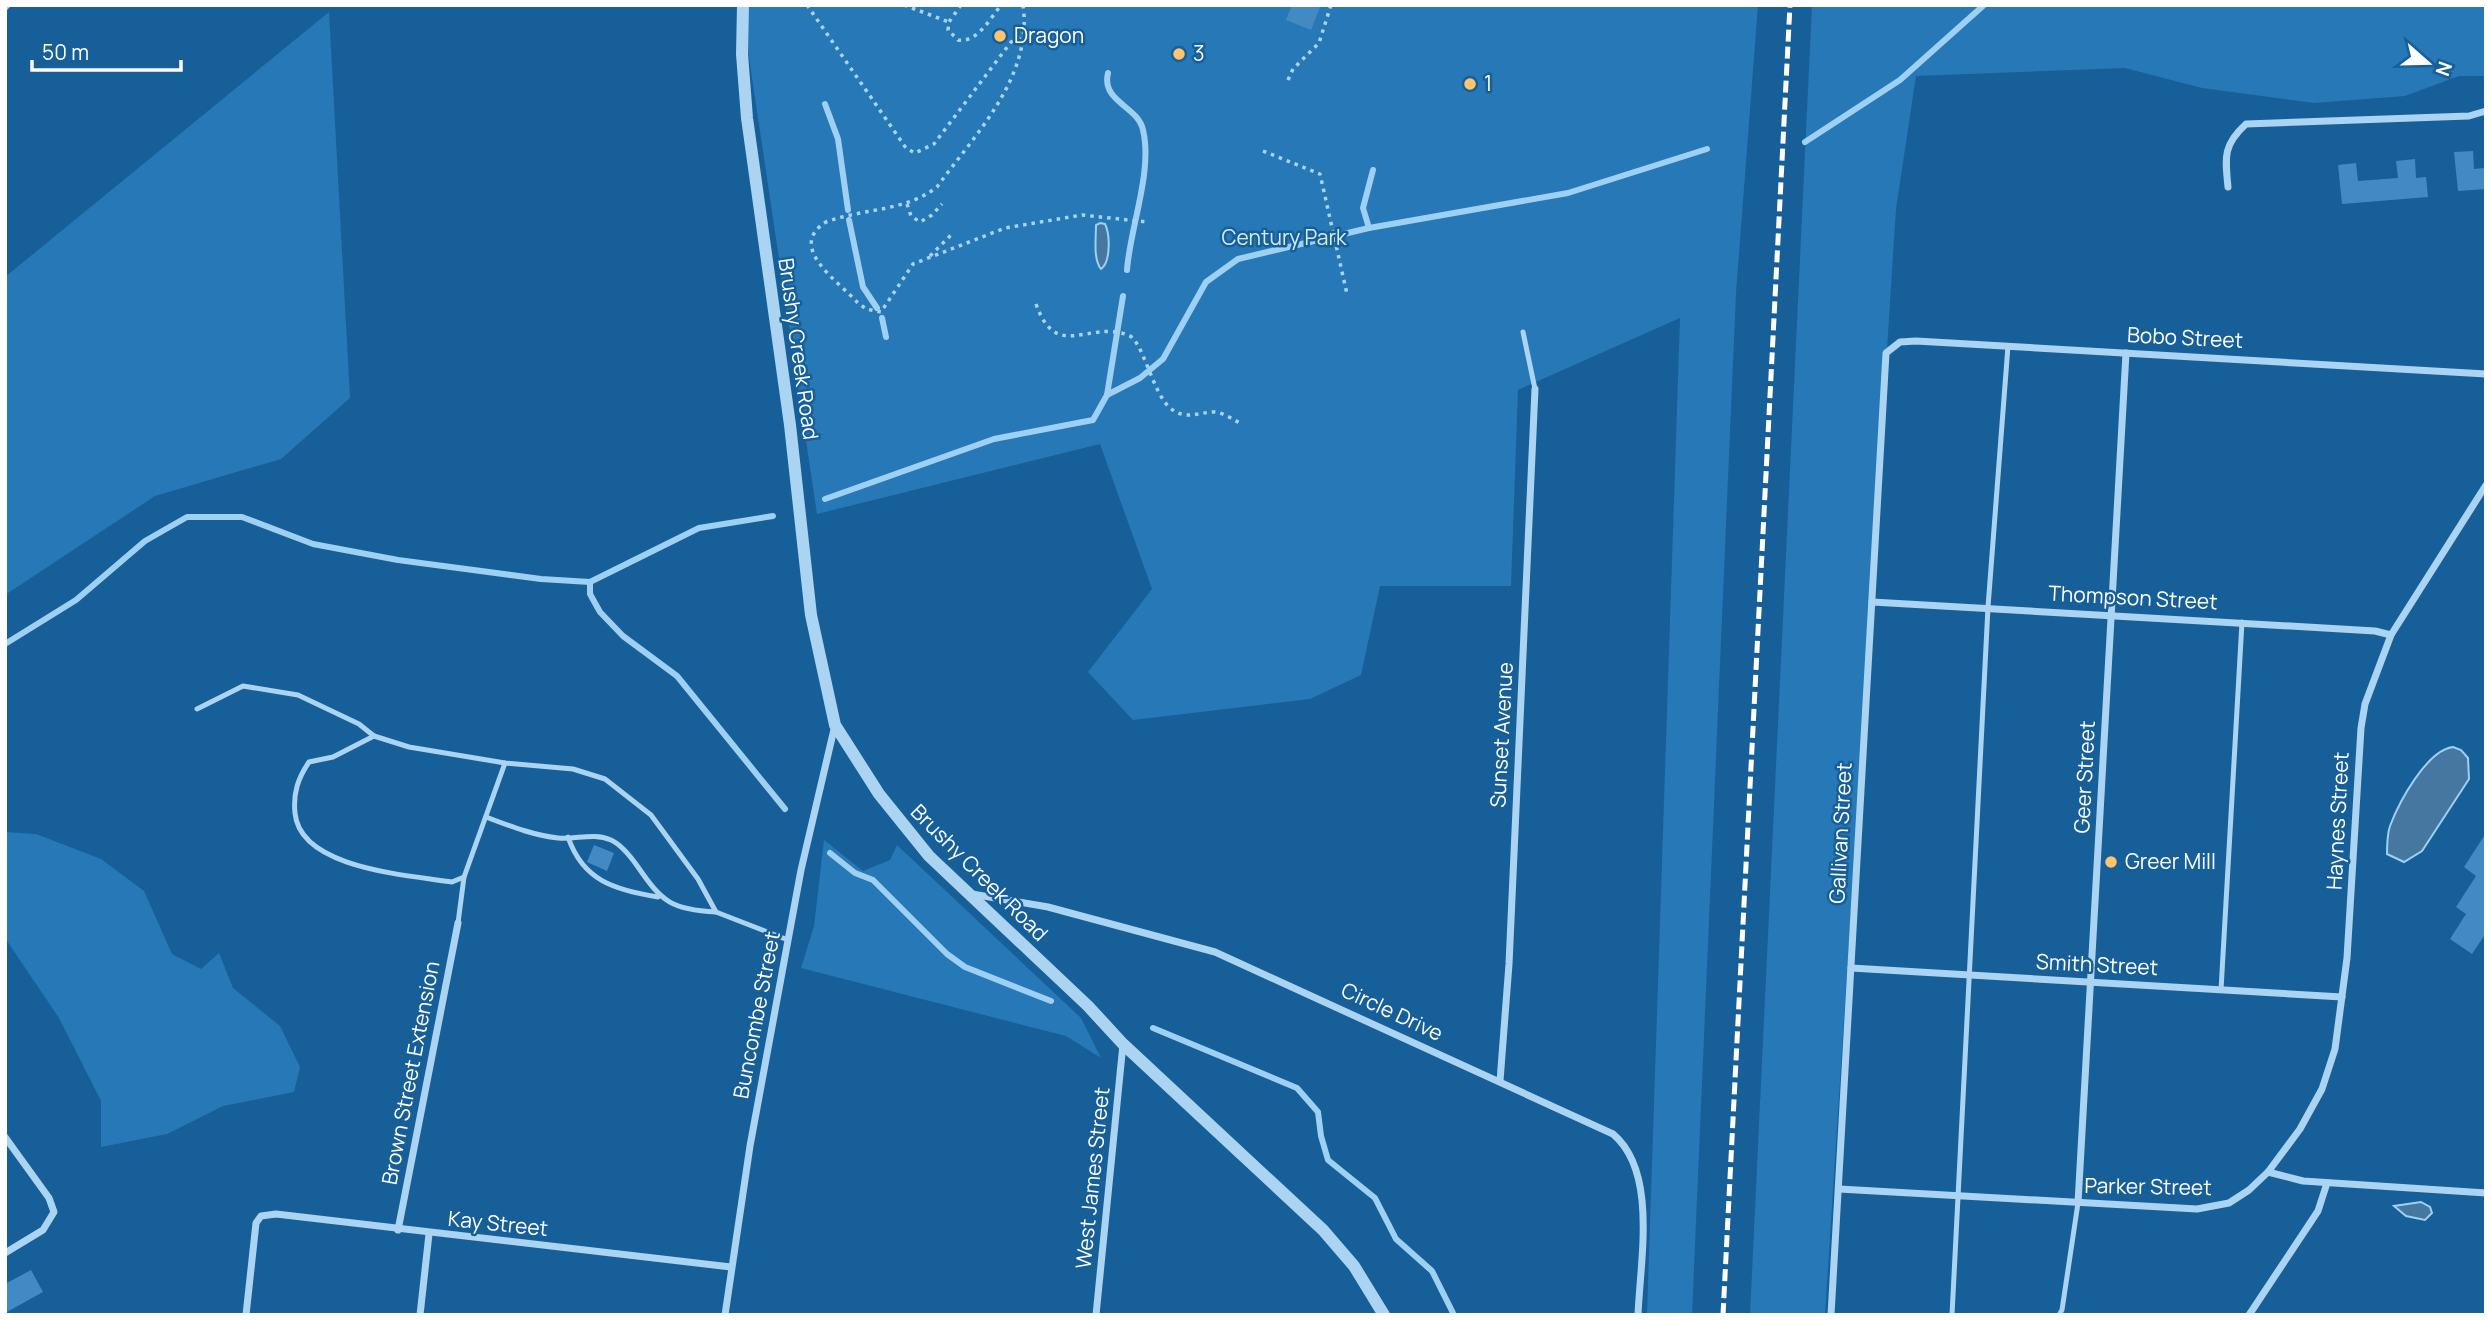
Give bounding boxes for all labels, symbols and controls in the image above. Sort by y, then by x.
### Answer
place label: Dragon [1014,21,1084,49]
scale bar [32,28,180,72]
marker: Dragon [992,28,1008,44]
north arrow [2393,28,2463,98]
text: 50 m [42,38,89,66]
place label: 3 [1193,39,1205,67]
marker: 3 [1171,46,1187,62]
text: N [2429,58,2459,80]
place label: 1 [1484,69,1492,97]
marker: 1 [1462,76,1478,92]
park label: Century Park [1222,223,1347,251]
street label: Brushy Creek Road [772,256,826,441]
street label: Bobo Street [2126,320,2244,354]
street label: Thompson Street [2048,579,2218,615]
street label: Sunset Avenue [1483,661,1519,808]
street label: Geer Street [2067,720,2101,834]
street label: Haynes Street [2319,751,2355,891]
street label: Gallivan Street [1822,762,1858,904]
street label: Brushy Creek Road [905,798,1054,947]
place label: Greer Mill [2125,847,2216,875]
marker: Greer Mill [2103,854,2119,870]
street label: Buncombe Street [726,929,786,1101]
street label: Smith Street [2035,947,2159,981]
street label: Brown Street Extension [375,959,445,1187]
street label: Circle Drive [1337,975,1448,1047]
street label: West James Street [1069,1086,1115,1270]
street label: Parker Street [2084,1171,2212,1201]
street label: Kay Street [447,1204,550,1242]

